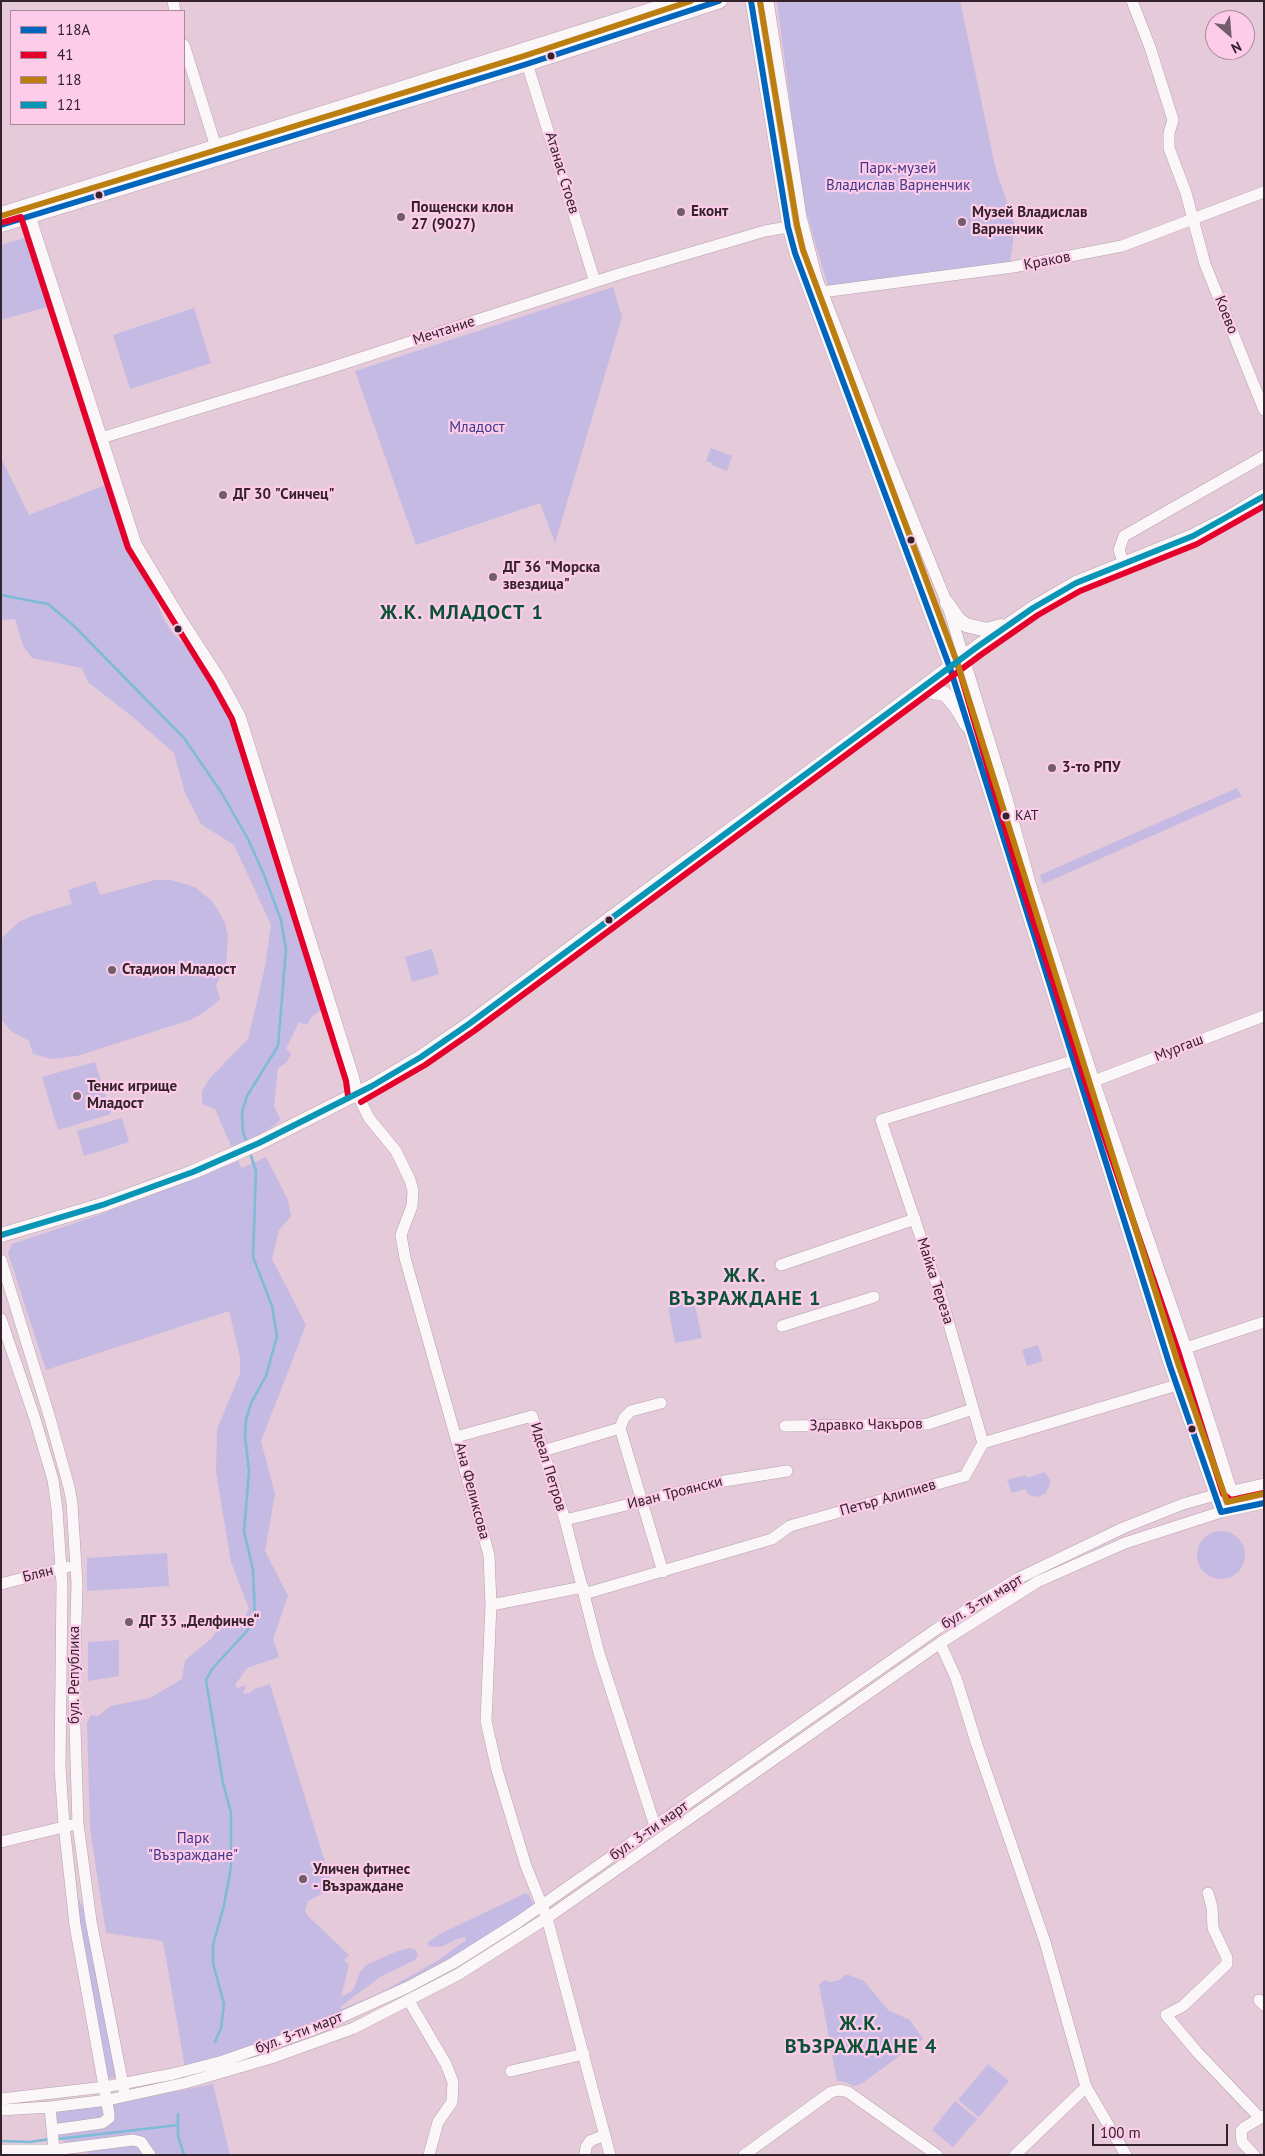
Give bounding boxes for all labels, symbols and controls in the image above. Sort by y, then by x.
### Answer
legend [10,10,185,125]
north arrow [1205,10,1255,60]
text: 118А [57,20,90,39]
text: N [1228,37,1245,58]
text: 41 [57,45,73,64]
unlabelled marker [546,51,556,61]
text: 118 [57,70,82,89]
text: 121 [57,95,82,114]
street label: Атанас Стоев [541,130,583,216]
park label: Парк-музей Владислав Варненчик [826,160,970,195]
unlabelled marker [94,190,104,200]
place label: Пощенски клон 27 (9027) [411,199,513,234]
place label: Еконт [691,203,728,221]
place label: Музей Владислав Варненчик [972,204,1087,239]
marker: Еконт [675,206,687,218]
marker: Пощенски клон 27 (9027) [395,211,407,223]
marker: Музей Владислав Варненчик [956,216,968,228]
street label: Краков [1022,248,1072,274]
street label: Коево [1210,293,1242,337]
street label: Мечтание [411,313,477,349]
park label: Младост [449,419,505,437]
place label: ДГ 30 "Синчец" [233,486,334,504]
marker: ДГ 30 "Синчец" [217,489,229,501]
unlabelled marker [906,535,916,545]
place label: ДГ 36 "Морска звездица" [503,559,600,594]
marker: ДГ 36 "Морска звездица" [487,571,499,583]
district label: Ж.К. МЛАДОСТ 1 [378,601,546,625]
unlabelled marker [173,624,183,634]
place label: 3-то РПУ [1062,759,1120,777]
marker: 3-то РПУ [1046,762,1058,774]
place label: КАТ [1015,808,1039,824]
marker: КАТ [1001,811,1011,821]
unlabelled marker [604,915,614,925]
place label: Стадион Младост [122,961,236,979]
marker: Стадион Младост [106,964,118,976]
street label: Мургаш [1152,1030,1206,1066]
place label: Тенис игрище Младост [87,1078,177,1113]
marker: Тенис игрище Младост [71,1090,83,1102]
street label: Майка Тереза [913,1235,957,1327]
district label: Ж.К. ВЪЗРАЖДАНЕ 1 [667,1264,823,1311]
street label: Здравко Чакъров [809,1415,923,1435]
street label: Идеал Петров [526,1420,570,1514]
unlabelled marker [1187,1424,1197,1434]
street label: Ана Феликсова [450,1441,494,1541]
street label: Иван Троянски [626,1472,724,1514]
street label: Петър Алипиев [838,1476,938,1520]
street label: Блян [21,1562,55,1586]
street label: бул. 3-ти март [938,1571,1026,1633]
place label: ДГ 33 „Делфинче“ [139,1613,259,1631]
marker: ДГ 33 „Делфинче“ [123,1616,135,1628]
street label: бул. Република [66,1626,84,1724]
street label: бул. 3-ти март [606,1797,692,1865]
park label: Парк "Възраждане" [148,1830,238,1865]
place label: Уличен фитнес - Възраждане [313,1861,410,1896]
marker: Уличен фитнес - Възраждане [297,1873,309,1885]
street label: бул. 3-ти март [253,2008,345,2058]
district label: Ж.К. ВЪЗРАЖДАНЕ 4 [783,2012,939,2059]
scale bar [1095,2114,1231,2146]
text: 100 m [1100,2123,1141,2142]

